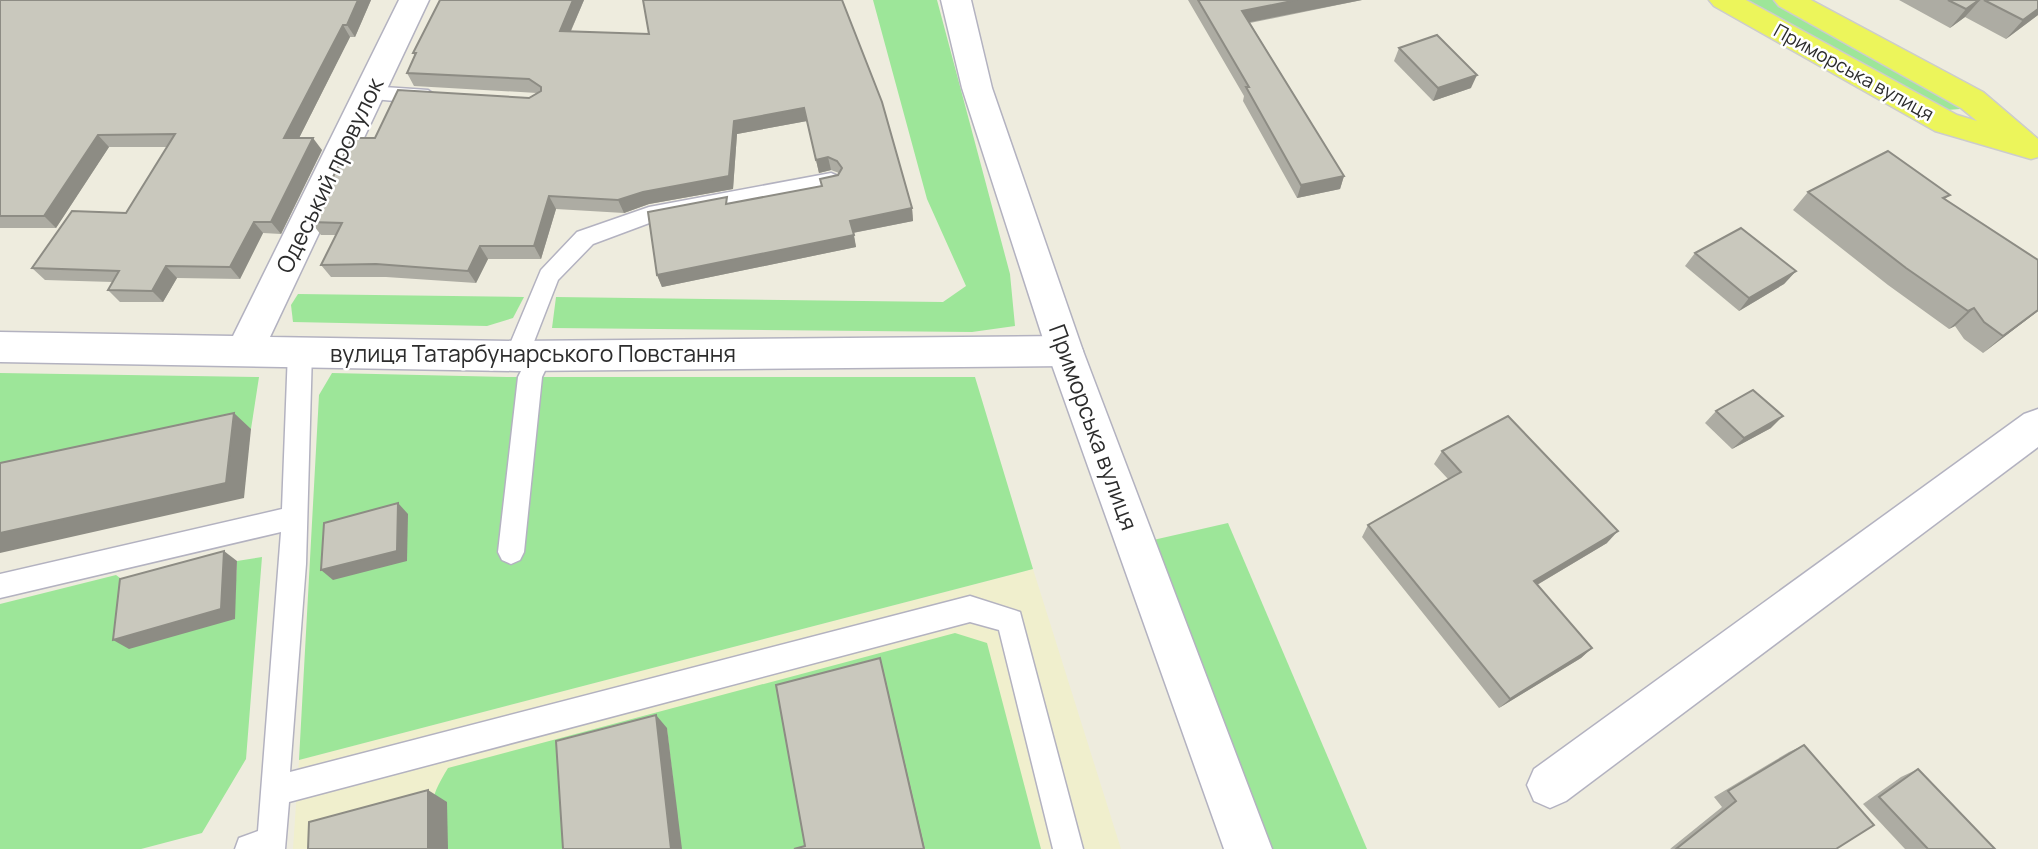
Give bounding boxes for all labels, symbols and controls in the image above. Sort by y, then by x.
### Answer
street label: Приморська вулиця [1769,17,1939,127]
street label: Одеський провулок [268,71,390,278]
street label: Приморська вулиця [1042,320,1146,534]
street label: вулиця Татарбунарського Повстання [330,337,736,369]

